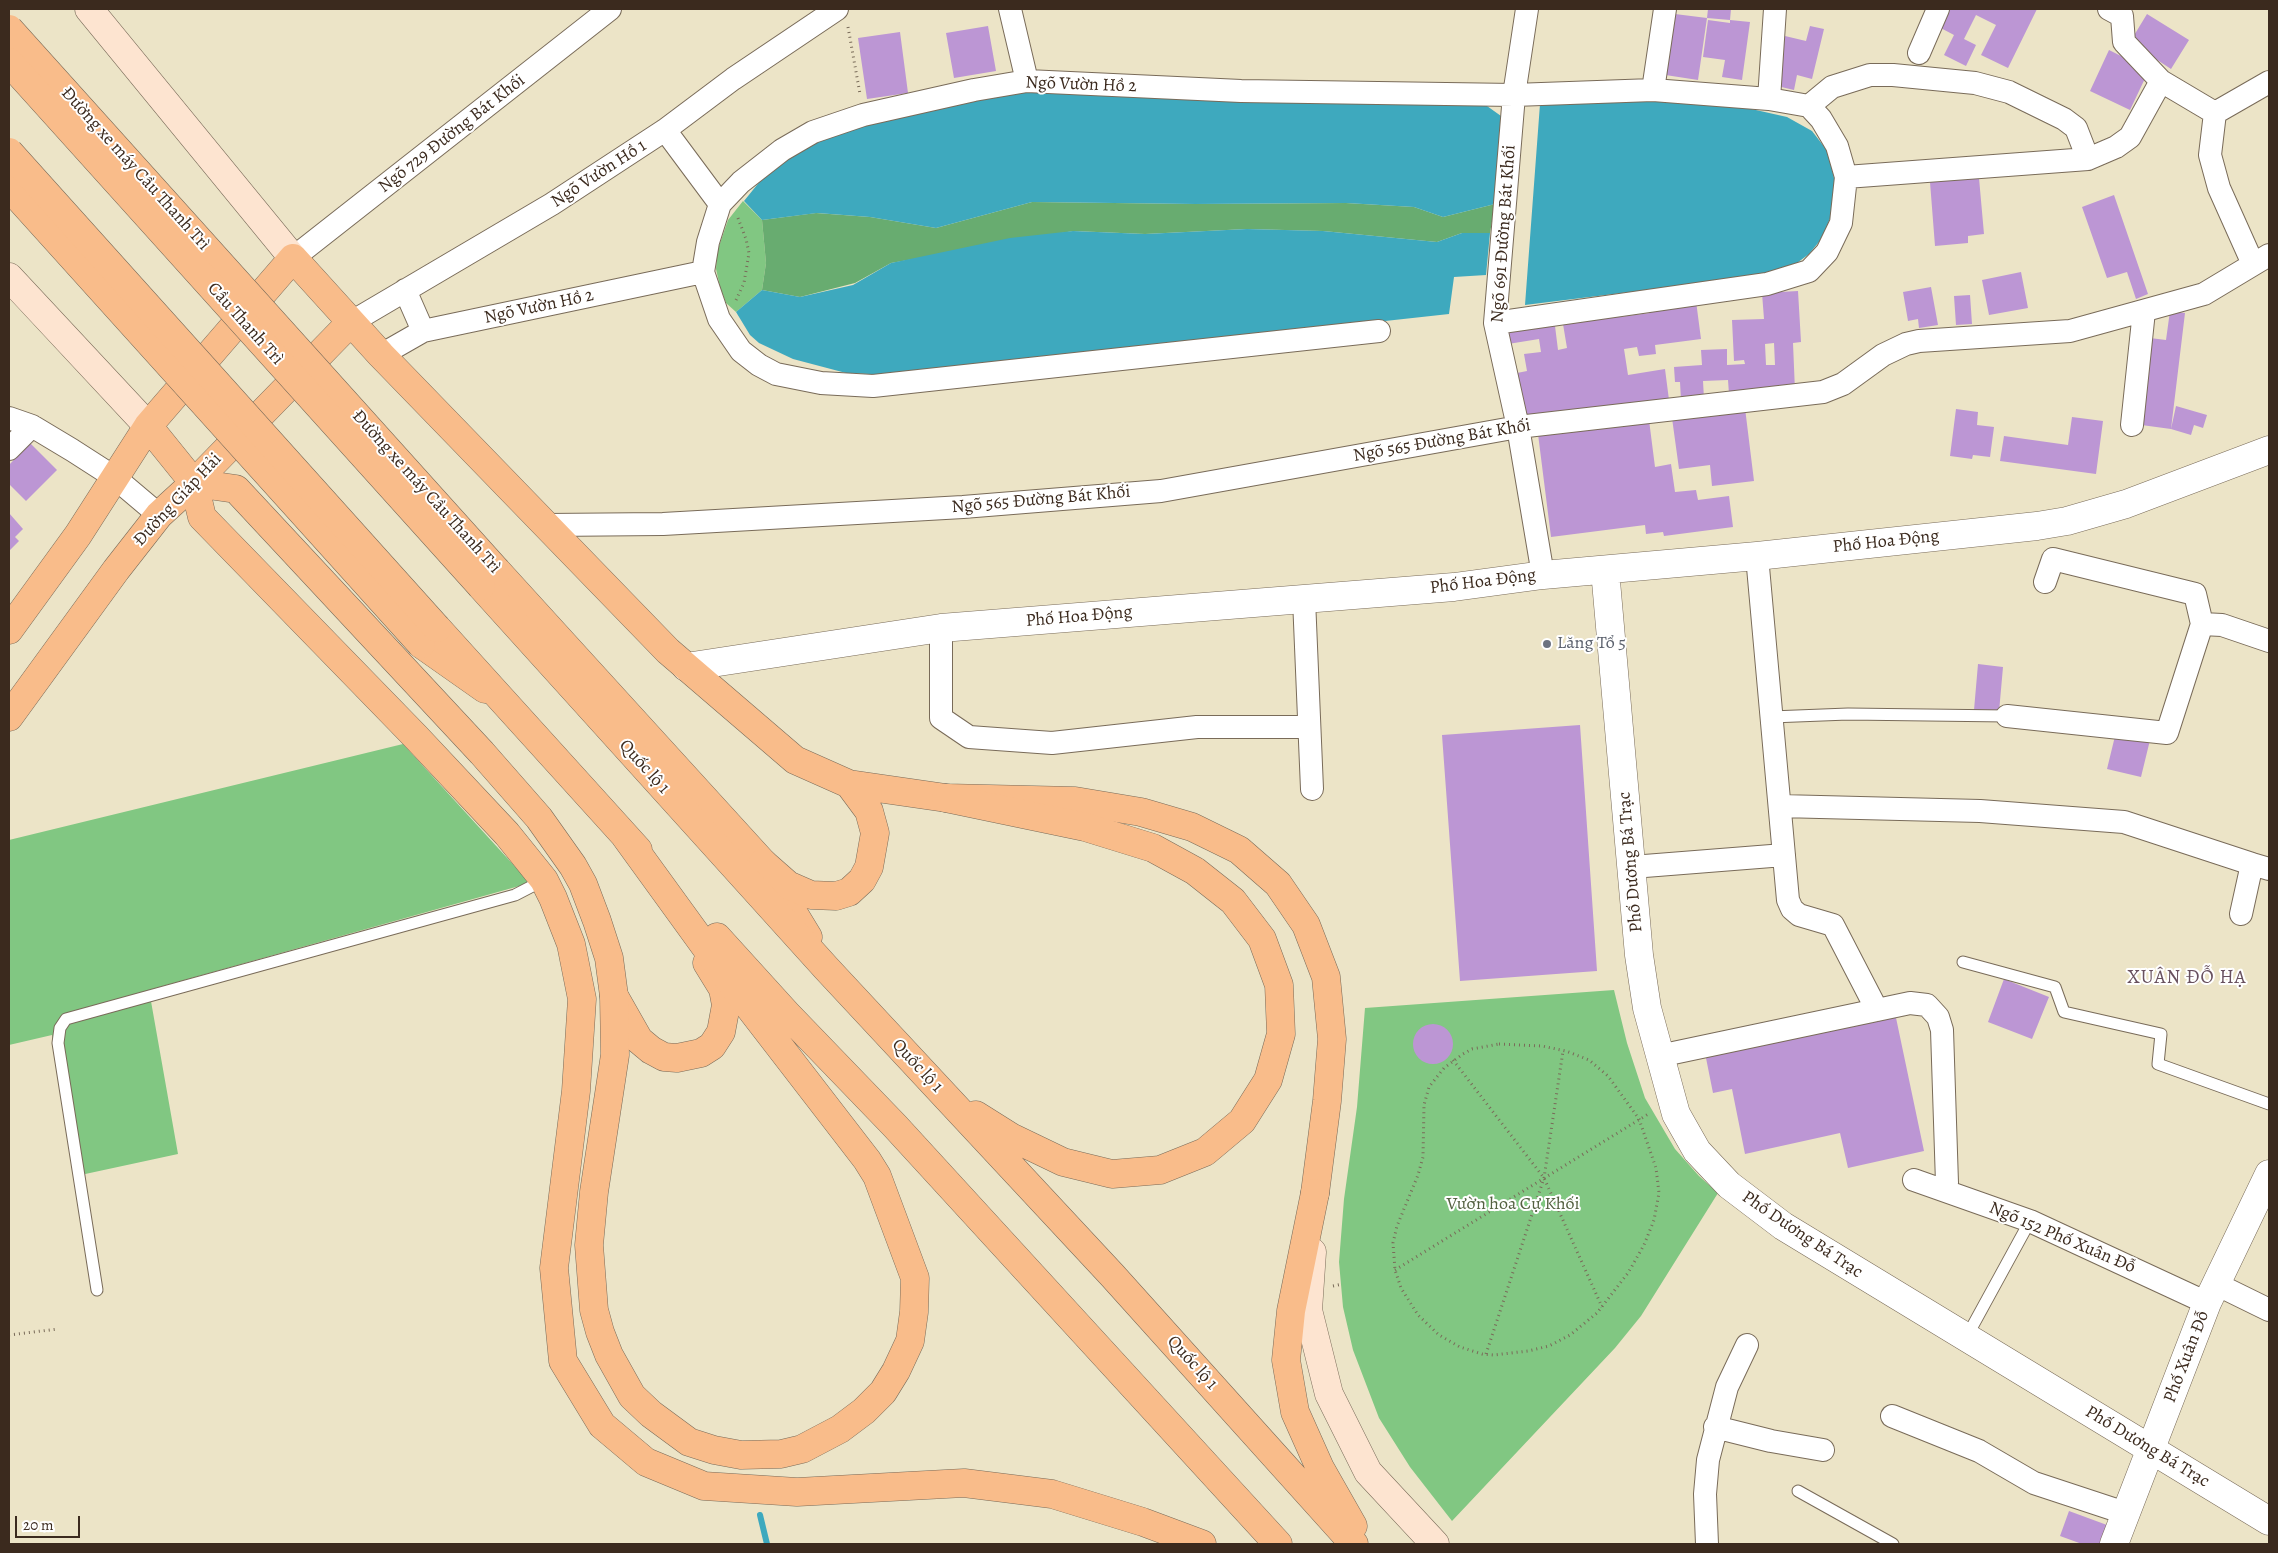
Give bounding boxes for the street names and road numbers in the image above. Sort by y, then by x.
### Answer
street label: Ngõ 729 Đường Bát Khối [374,70,530,198]
street label: Ngõ Vườn Hồ 2 [1025,72,1137,98]
street label: Đường xe máy Cầu Thanh Trì [56,83,214,255]
street label: Ngõ Vườn Hồ 1 [547,135,651,213]
street label: Ngõ 691 Đường Bát Khối [1487,144,1521,324]
street label: Cầu Thanh Trì [202,278,288,370]
street label: Ngõ Vườn Hồ 2 [482,285,596,329]
street label: Đường xe máy Cầu Thanh Trì [347,406,505,578]
street label: Ngõ 565 Đường Bát Khối [1352,415,1532,467]
street label: Đường Giáp Hải [129,449,227,551]
street label: Ngõ 565 Đường Bát Khối [951,481,1131,519]
street label: Phố Hoa Động [1832,526,1940,558]
street label: Phố Hoa Động [1429,565,1537,599]
street label: Phố Hoa Động [1025,602,1133,632]
street label: Quốc lộ 1 [614,735,674,799]
street label: Phố Dương Bá Trạc [1614,791,1648,933]
street label: Quốc lộ 1 [887,1035,947,1097]
street label: Phố Dương Bá Trạc [1737,1187,1867,1283]
street label: Ngõ 152 Phố Xuân Đỗ [1986,1197,2138,1279]
street label: Phố Xuân Đỗ [2160,1308,2214,1406]
street label: Quốc lộ 1 [1162,1331,1222,1395]
street label: Phố Dương Bá Trạc [2081,1401,2213,1493]

